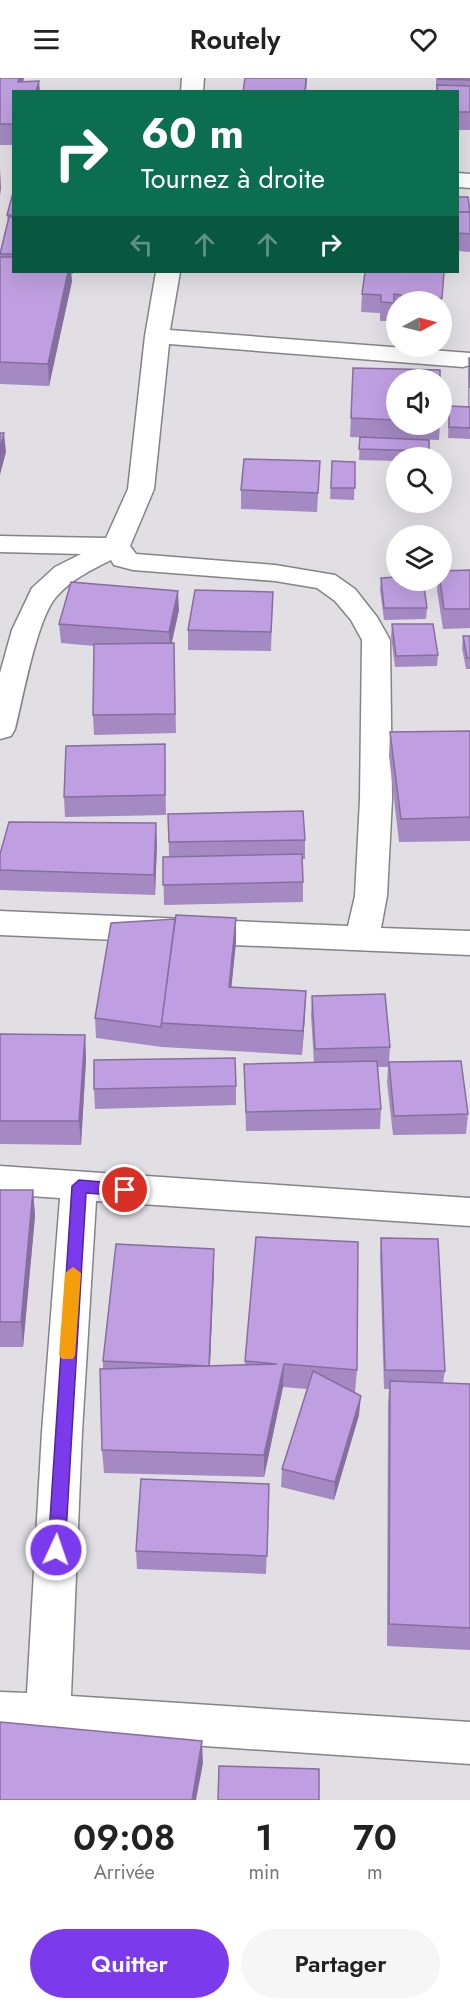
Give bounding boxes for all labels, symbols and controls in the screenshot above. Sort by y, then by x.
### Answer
text: Routely [190,20,280,59]
icon: menu [30,23,63,56]
icon: heart [407,23,440,56]
text: 60 m [141,103,244,164]
icon: right [42,114,120,192]
text: Tournez à droite [141,159,325,198]
icon: left [125,228,158,261]
icon: ahead [188,228,221,261]
icon: ahead [251,228,284,261]
icon: right [314,228,347,261]
north arrow [386,291,452,357]
map controls [386,291,452,591]
button: sound [386,369,452,435]
button: search [386,447,452,513]
button: layers [386,525,452,591]
pin [99,1164,150,1215]
icon: arrive [108,1173,141,1206]
position arrow [24,1518,88,1582]
text: 09:08 [73,1811,175,1863]
text: 1 [255,1811,273,1863]
text: 70 [353,1811,397,1863]
text: Arrivée [94,1858,155,1887]
text: min [249,1858,280,1887]
text: m [367,1858,383,1887]
button: Quitter [30,1929,229,1998]
button: Partager [241,1929,440,1998]

